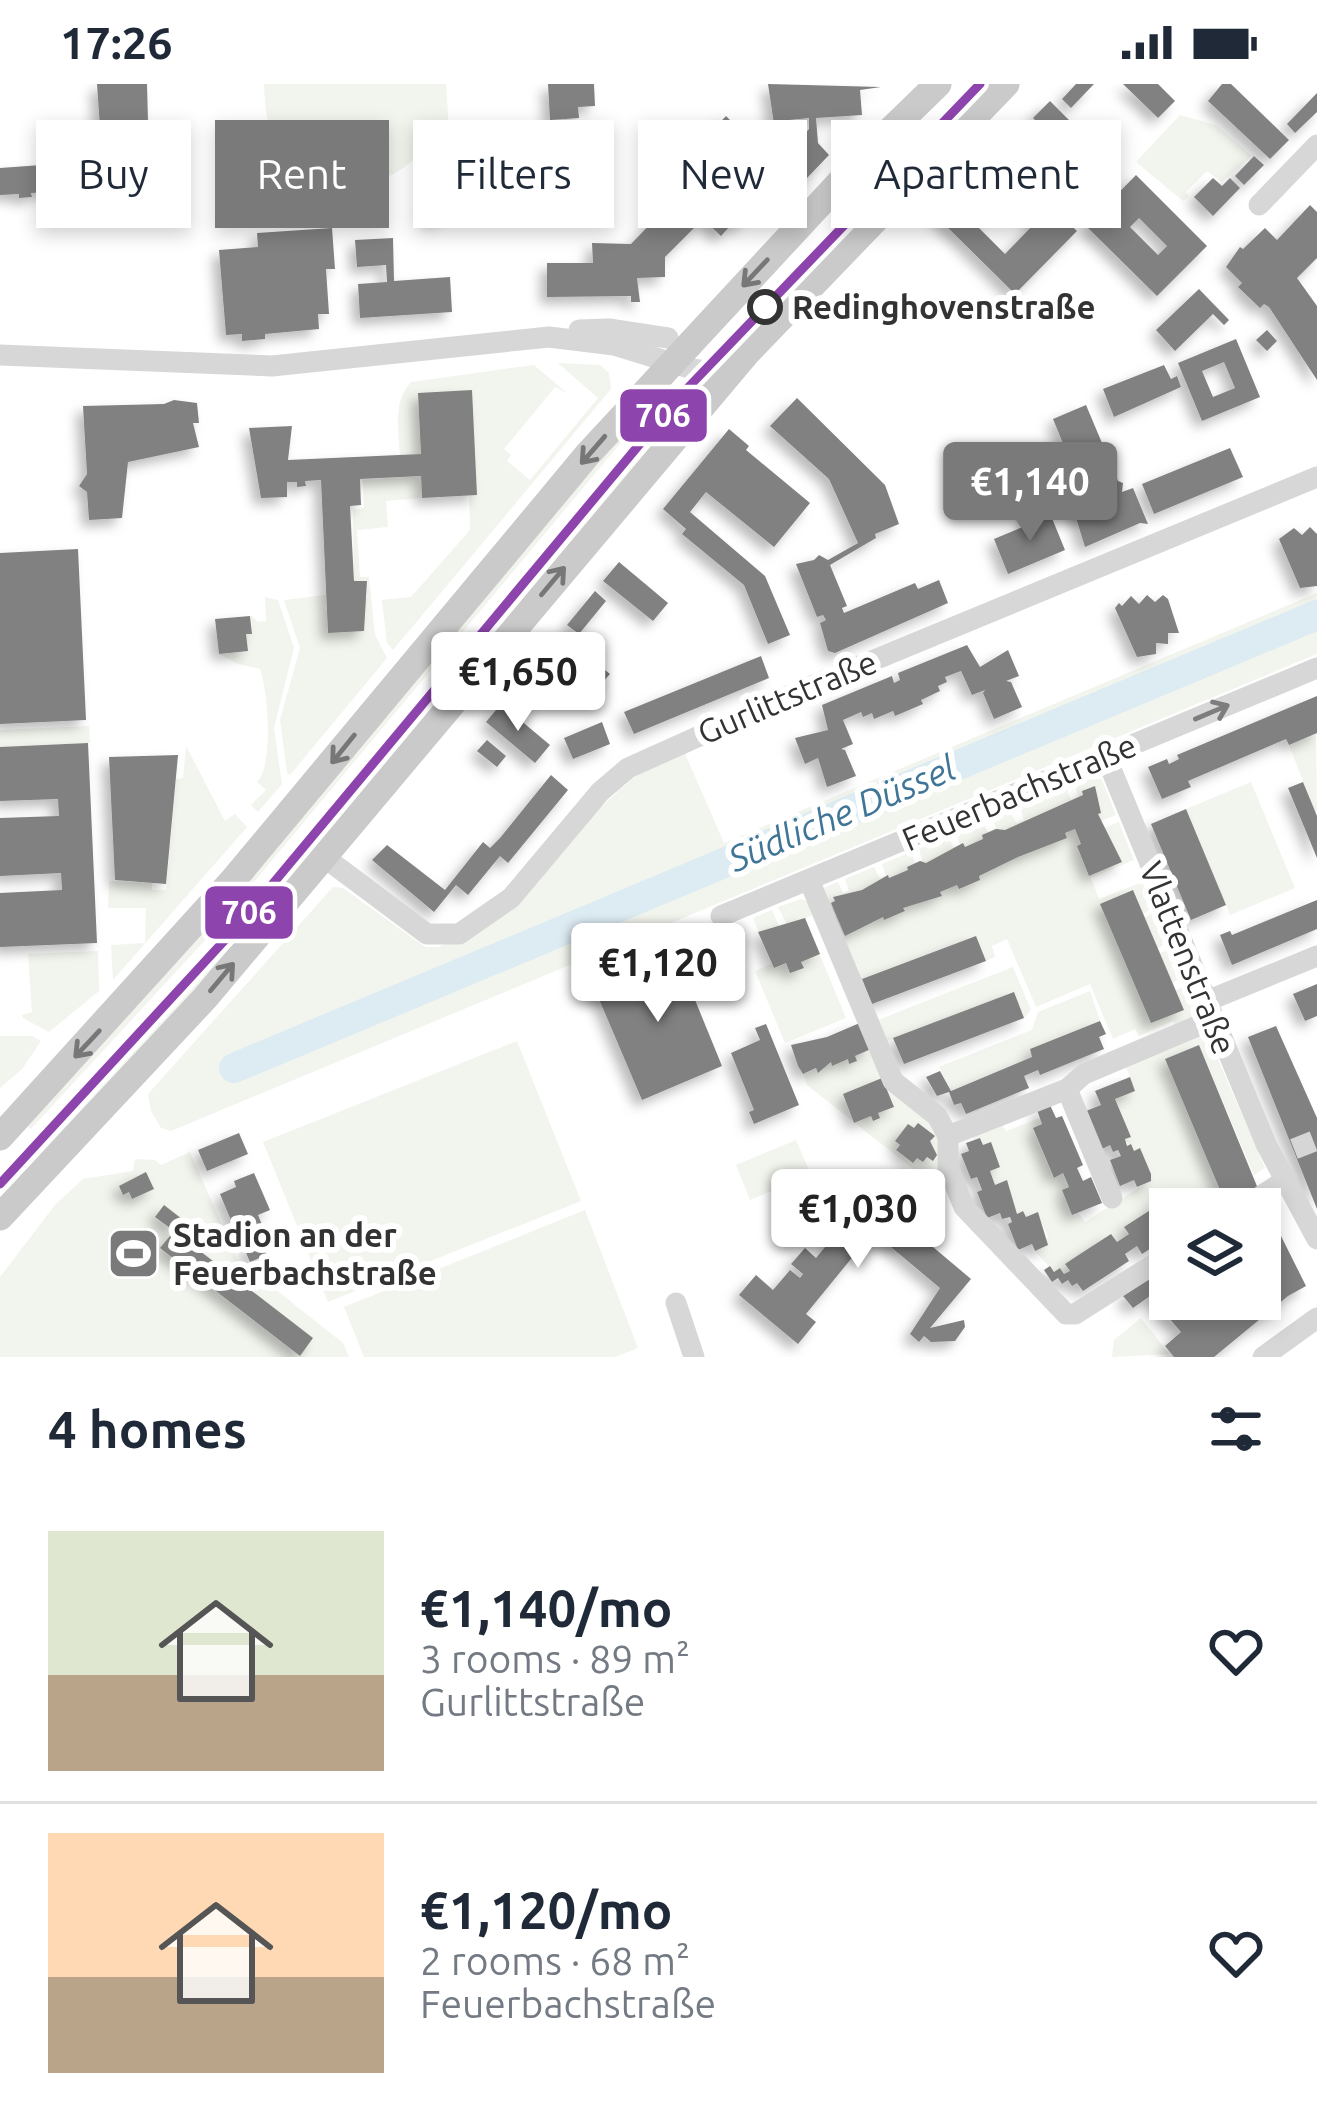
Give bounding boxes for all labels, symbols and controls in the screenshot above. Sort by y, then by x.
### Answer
text: 17:26 [60,17,173,68]
chip: Buy [36,120,191,228]
chip: Rent [215,120,389,228]
chip: Filters [413,120,614,228]
chip: New [638,120,807,228]
chip: Apartment [831,120,1121,228]
one-way arrow [741,257,770,287]
place label: Redinghovenstraße [792,288,1095,325]
marker: Redinghovenstraße [749,291,781,323]
line badge: 706 [618,387,709,444]
text: 706 [635,396,691,433]
one-way arrow [579,434,607,465]
pin: €1,140 [932,442,1128,544]
text: €1,140 [970,459,1090,502]
one-way arrow [538,566,566,597]
pin: €1,650 [420,632,616,734]
street label: Gurlittstraße [692,642,882,751]
text: €1,650 [458,649,578,692]
one-way arrow [1192,700,1229,721]
street label: Feuerbachstraße [896,726,1141,857]
one-way arrow [329,733,357,764]
water label: Südliche Düssel [721,746,962,879]
street label: Vlattenstraße [1133,856,1244,1060]
line badge: 706 [203,884,295,941]
text: 706 [221,893,277,930]
pin: €1,120 [560,923,756,1025]
text: €1,120 [598,940,718,983]
one-way arrow [208,962,236,993]
one-way arrow [74,1028,101,1058]
pin: €1,030 [760,1169,956,1271]
text: €1,030 [798,1186,918,1229]
map controls [1149,1188,1281,1320]
button: layers [1149,1188,1281,1320]
place label: Stadion an der Feuerbachstraße [173,1216,437,1291]
sports icon: Stadion an der Feuerbachstraße [106,1226,162,1282]
icon: filters [1203,1396,1269,1462]
text: 4 homes [48,1400,247,1458]
icon: home [144,1579,288,1723]
text: €1,140/mo [420,1579,672,1637]
icon: heart [1203,1618,1269,1684]
text: 3 rooms · 89 m² [420,1637,690,1680]
text: Gurlittstraße [420,1680,645,1723]
icon: home [144,1881,288,2025]
text: €1,120/mo [420,1881,672,1939]
icon: heart [1203,1920,1269,1986]
text: 2 rooms · 68 m² [420,1939,690,1982]
text: Feuerbachstraße [420,1982,716,2025]

